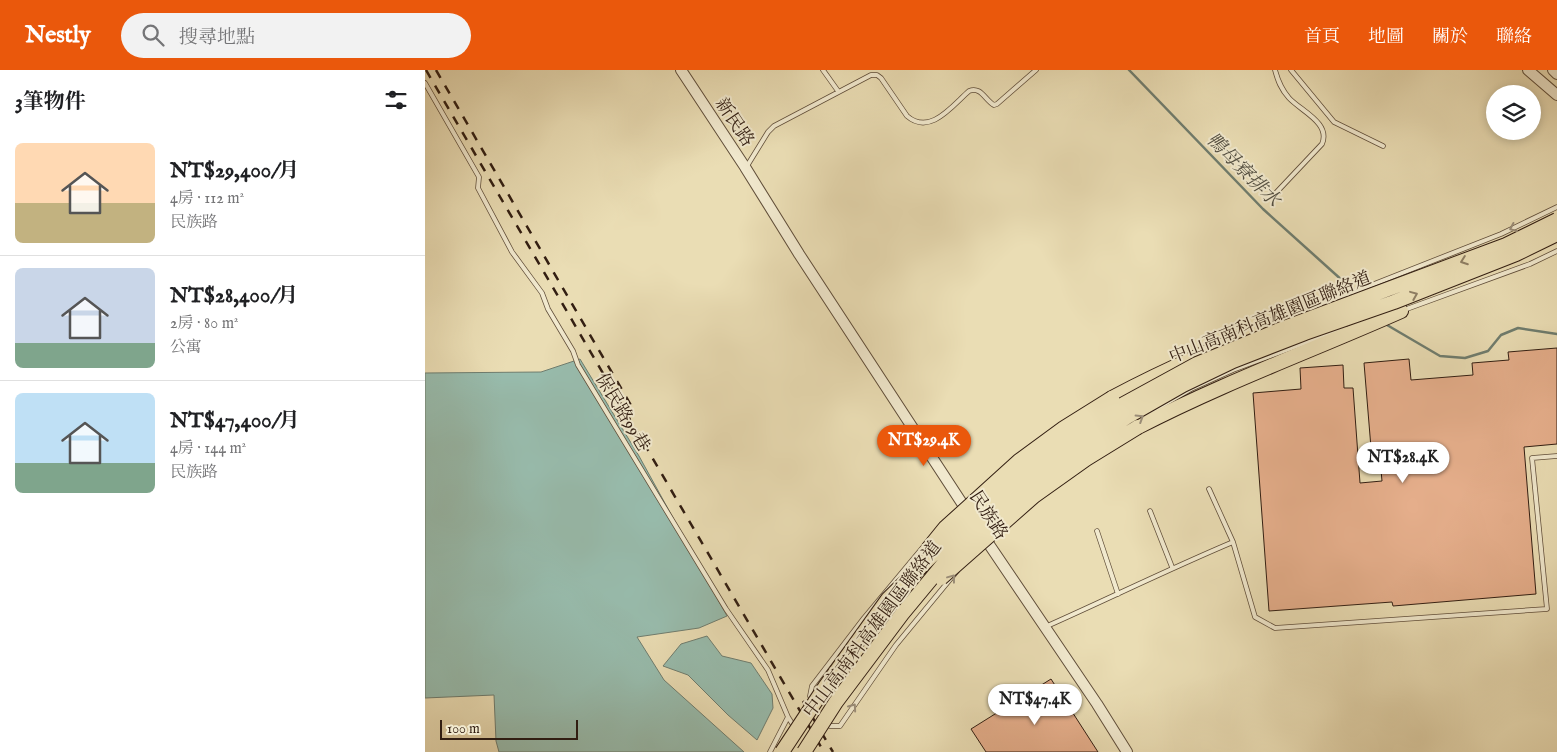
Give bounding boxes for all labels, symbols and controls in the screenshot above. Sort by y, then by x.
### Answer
search box [121,13,471,58]
text: Nestly [25,20,91,51]
icon: search [139,21,167,49]
text: 搜尋地點 [179,26,255,50]
text: 首頁 [1304,26,1340,49]
text: 地圖 [1368,26,1404,49]
text: 關於 [1432,26,1468,49]
text: 聯絡 [1496,26,1532,49]
map controls [1486,85,1541,140]
button: layers [1486,85,1541,140]
icon: filters [382,86,410,114]
text: 3筆物件 [15,89,86,116]
street label: 新民路 [709,94,758,152]
water label: 鴨母寮排水 [1201,128,1286,214]
text: NT$29,400/月 [170,158,299,185]
icon: home [55,163,115,223]
text: 4房 · 112 m² [170,189,244,209]
text: 民族路 [170,213,218,233]
one-way arrow [1509,222,1518,233]
one-way arrow [1461,255,1469,265]
street label: 中山高南科高雄園區聯絡道 [1166,267,1375,370]
text: NT$28,400/月 [170,283,298,310]
icon: home [55,288,115,348]
one-way arrow [1409,290,1418,301]
text: 2房 · 80 m² [170,314,238,334]
text: 公寓 [170,338,202,358]
street label: 保民路99巷 [589,369,654,456]
text: NT$47,400/月 [170,408,300,435]
icon: home [55,413,115,473]
one-way arrow [1135,415,1144,425]
pin: NT$29.4K [872,424,976,467]
text: NT$29.4K [888,431,960,451]
text: 4房 · 144 m² [170,439,246,459]
pin: NT$28.4K [1351,442,1455,484]
text: NT$28.4K [1367,448,1439,468]
text: 民族路 [170,463,218,483]
street label: 民族路 [963,487,1012,545]
street label: 中山高南科高雄園區聯絡道 [799,537,947,723]
one-way arrow [946,574,955,584]
pin: NT$47.4K [983,684,1087,726]
text: NT$47.4K [999,690,1071,710]
one-way arrow [847,703,856,713]
scale bar [440,717,577,740]
text: 100 m [447,720,480,738]

